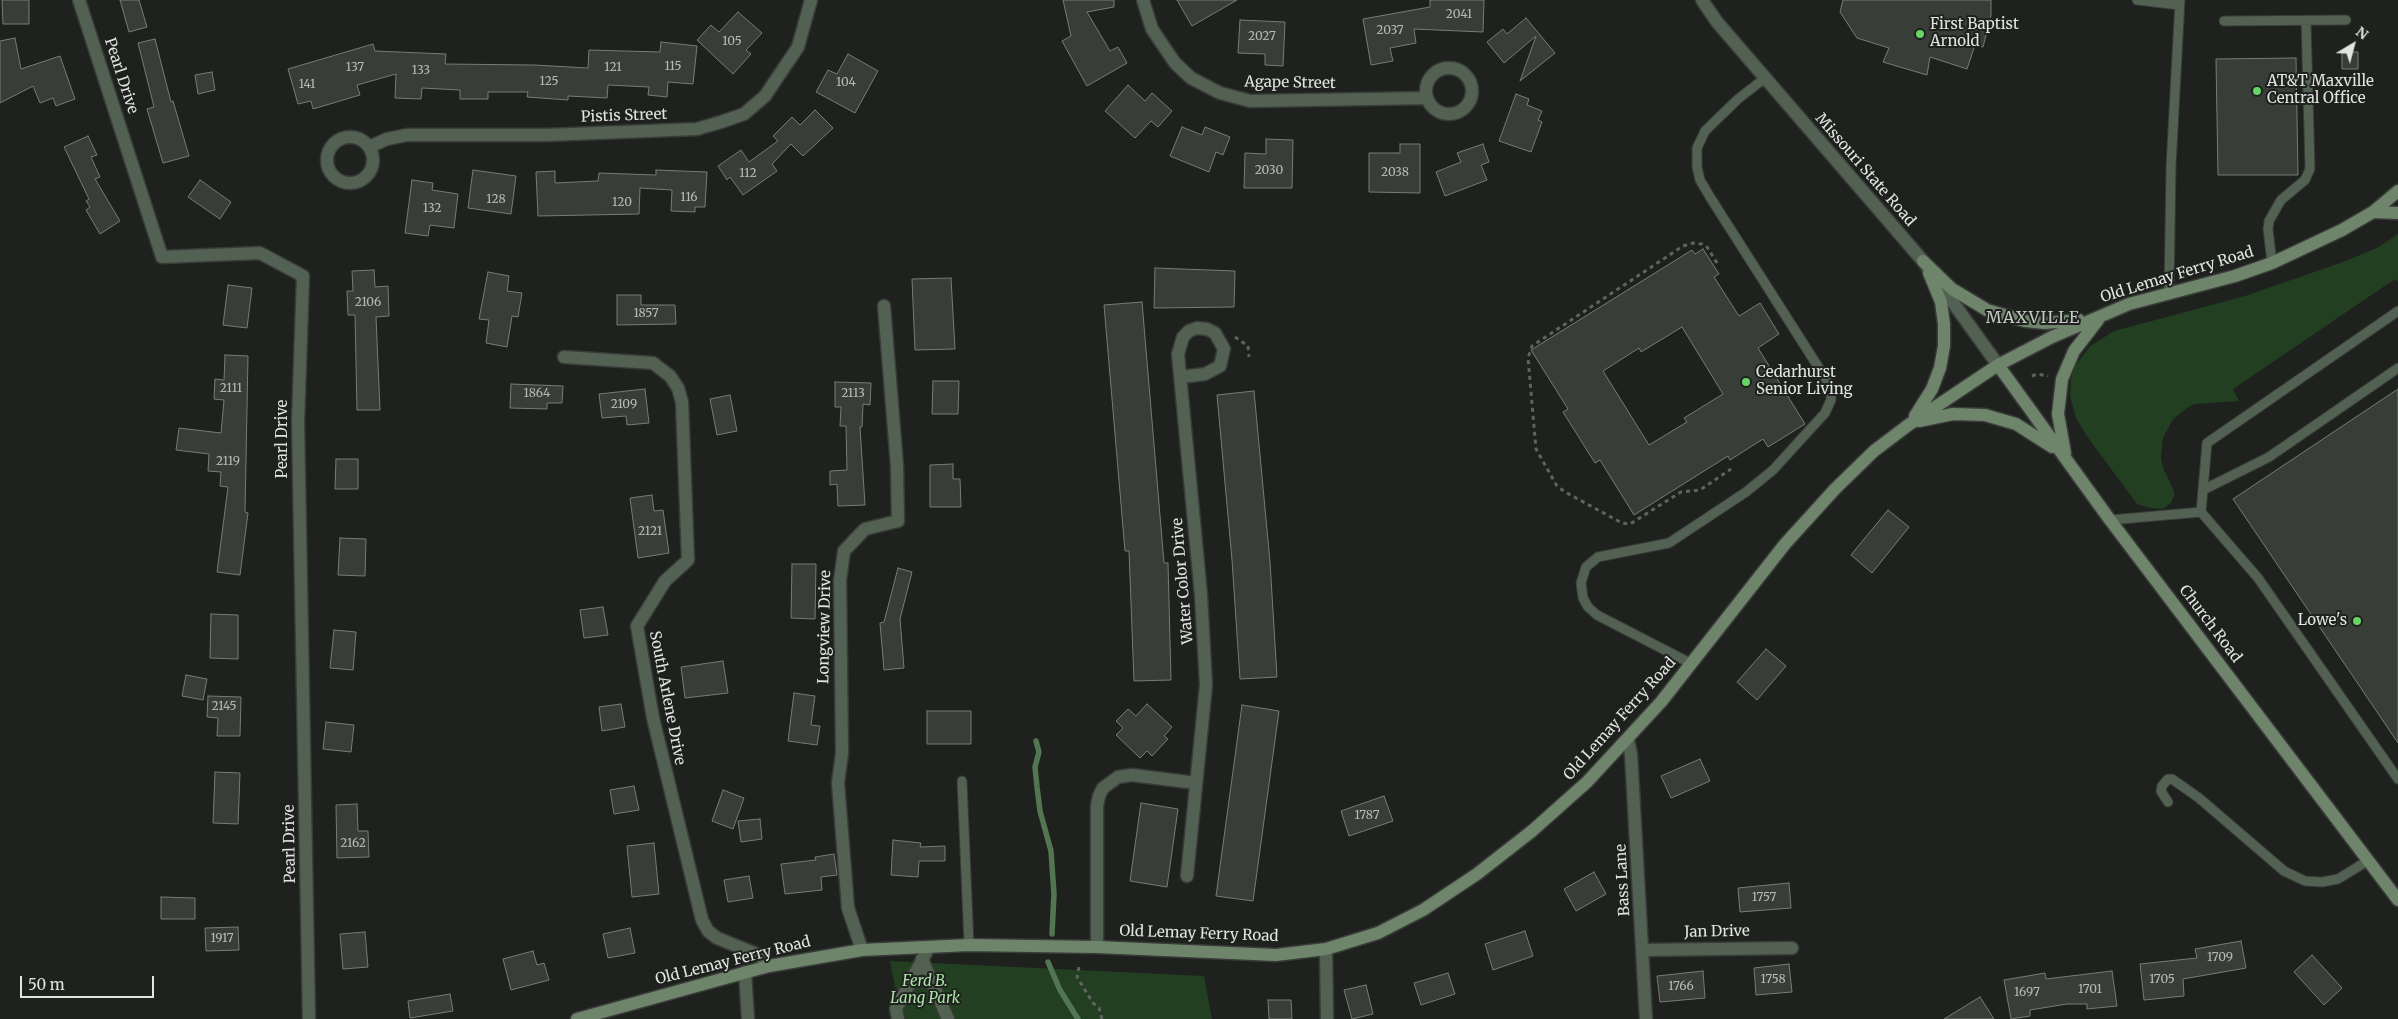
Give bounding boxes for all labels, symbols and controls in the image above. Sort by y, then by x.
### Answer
house number: 2041 [1446,8,1472,22]
place label: First Baptist Arnold [1930,16,2019,51]
north arrow [2328,20,2378,70]
text: N [2352,23,2372,44]
house number: 2037 [1376,24,1404,38]
marker: First Baptist Arnold [1914,28,1926,40]
house number: 2027 [1248,30,1276,44]
house number: 105 [722,35,742,49]
street label: Pearl Drive [100,36,142,116]
house number: 115 [664,60,682,74]
house number: 137 [346,61,364,75]
house number: 121 [604,61,622,75]
house number: 133 [412,64,430,78]
street label: Agape Street [1244,73,1336,93]
place label: AT&T Maxville Central Office [2267,73,2374,108]
house number: 125 [540,75,558,89]
house number: 104 [836,76,856,90]
house number: 141 [299,78,315,92]
marker: AT&T Maxville Central Office [2251,85,2263,97]
street label: Pistis Street [580,105,668,127]
street label: Missouri State Road [1811,110,1919,230]
house number: 2030 [1255,164,1283,178]
house number: 2038 [1381,166,1409,180]
house number: 112 [739,167,757,181]
house number: 116 [680,191,698,205]
house number: 128 [486,193,506,207]
house number: 120 [612,196,632,210]
house number: 132 [423,202,441,216]
street label: Old Lemay Ferry Road [2098,243,2256,307]
house number: 2106 [355,296,381,310]
house number: 1857 [633,307,659,321]
district label: MAXVILLE [1985,308,2081,328]
place label: Cedarhurst Senior Living [1756,364,1853,399]
marker: Cedarhurst Senior Living [1740,376,1752,388]
house number: 2111 [220,382,242,396]
house number: 1864 [524,387,550,401]
house number: 2113 [841,387,865,401]
house number: 2109 [611,398,637,412]
street label: Pearl Drive [274,400,292,478]
house number: 2119 [216,455,240,469]
street label: Water Color Drive [1169,517,1197,645]
house number: 2121 [638,525,662,539]
street label: Longview Drive [815,570,835,684]
street label: Church Road [2175,582,2245,666]
place label: Lowe's [2298,612,2347,630]
marker: Lowe's [2351,615,2363,627]
street label: South Arlene Drive [645,630,689,766]
street label: Old Lemay Ferry Road [1560,654,1680,784]
house number: 2145 [212,700,236,714]
street label: Pearl Drive [280,804,300,884]
house number: 1787 [1355,809,1379,823]
house number: 2162 [340,837,366,851]
street label: Bass Lane [1612,843,1634,917]
house number: 1757 [1752,891,1776,905]
street label: Old Lemay Ferry Road [1119,922,1279,946]
street label: Jan Drive [1684,922,1750,942]
house number: 1917 [210,932,234,946]
street label: Old Lemay Ferry Road [654,933,812,989]
house number: 1709 [2207,951,2233,965]
scale bar [22,966,156,998]
park label: Ferd B. Lang Park [890,973,960,1008]
house number: 1758 [1760,973,1786,987]
house number: 1705 [2149,973,2175,987]
text: 50 m [28,975,65,994]
house number: 1766 [1668,980,1694,994]
house number: 1701 [2078,983,2102,997]
house number: 1697 [2014,986,2040,1000]

